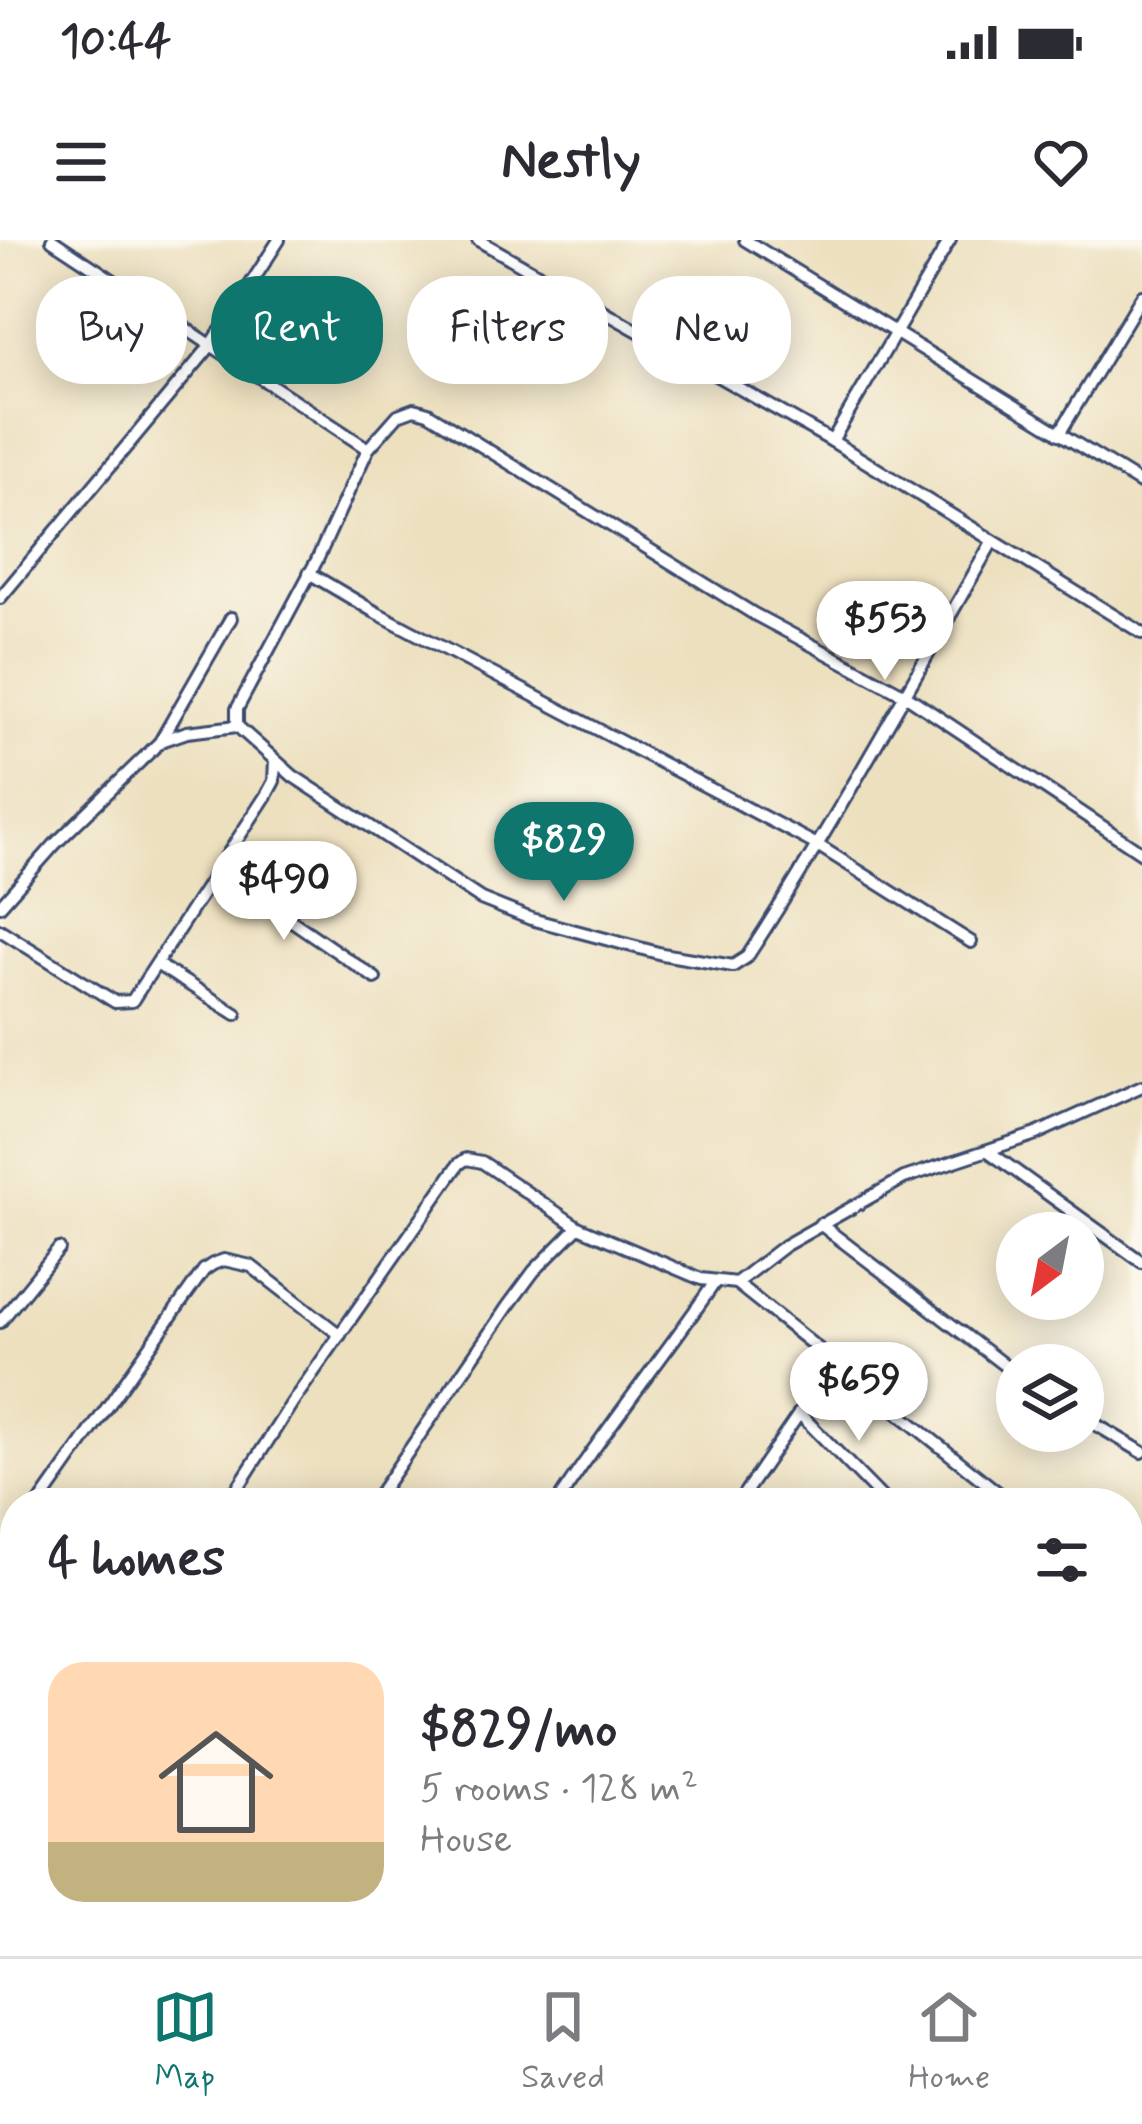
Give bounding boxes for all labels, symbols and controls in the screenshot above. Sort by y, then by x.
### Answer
text: 10:44 [60,13,171,72]
text: Nestly [501,127,641,198]
icon: menu [48,129,114,195]
icon: heart [1028,129,1094,195]
chip: Buy [36,276,187,384]
chip: Rent [211,276,383,384]
chip: Filters [407,276,608,384]
chip: New [632,276,791,384]
pin: $553 [814,581,956,683]
text: $553 [843,594,927,645]
pin: $829 [493,802,635,904]
text: $829 [521,815,607,866]
pin: $490 [213,841,355,943]
text: $490 [238,854,330,905]
north arrow [996,1212,1104,1320]
map controls [996,1212,1104,1452]
pin: $659 [788,1342,930,1444]
button: layers [996,1344,1104,1452]
text: $659 [817,1355,901,1406]
text: 4 homes [48,1527,225,1593]
icon: filters [1029,1527,1095,1593]
text: $829/mo [420,1698,617,1764]
icon: home [144,1710,288,1854]
text: 5 rooms · 128 m² [420,1764,698,1815]
text: House [420,1815,512,1866]
tab: Map [152,1984,218,2100]
tab: Saved [521,1984,605,2100]
tab: Home [908,1984,990,2100]

